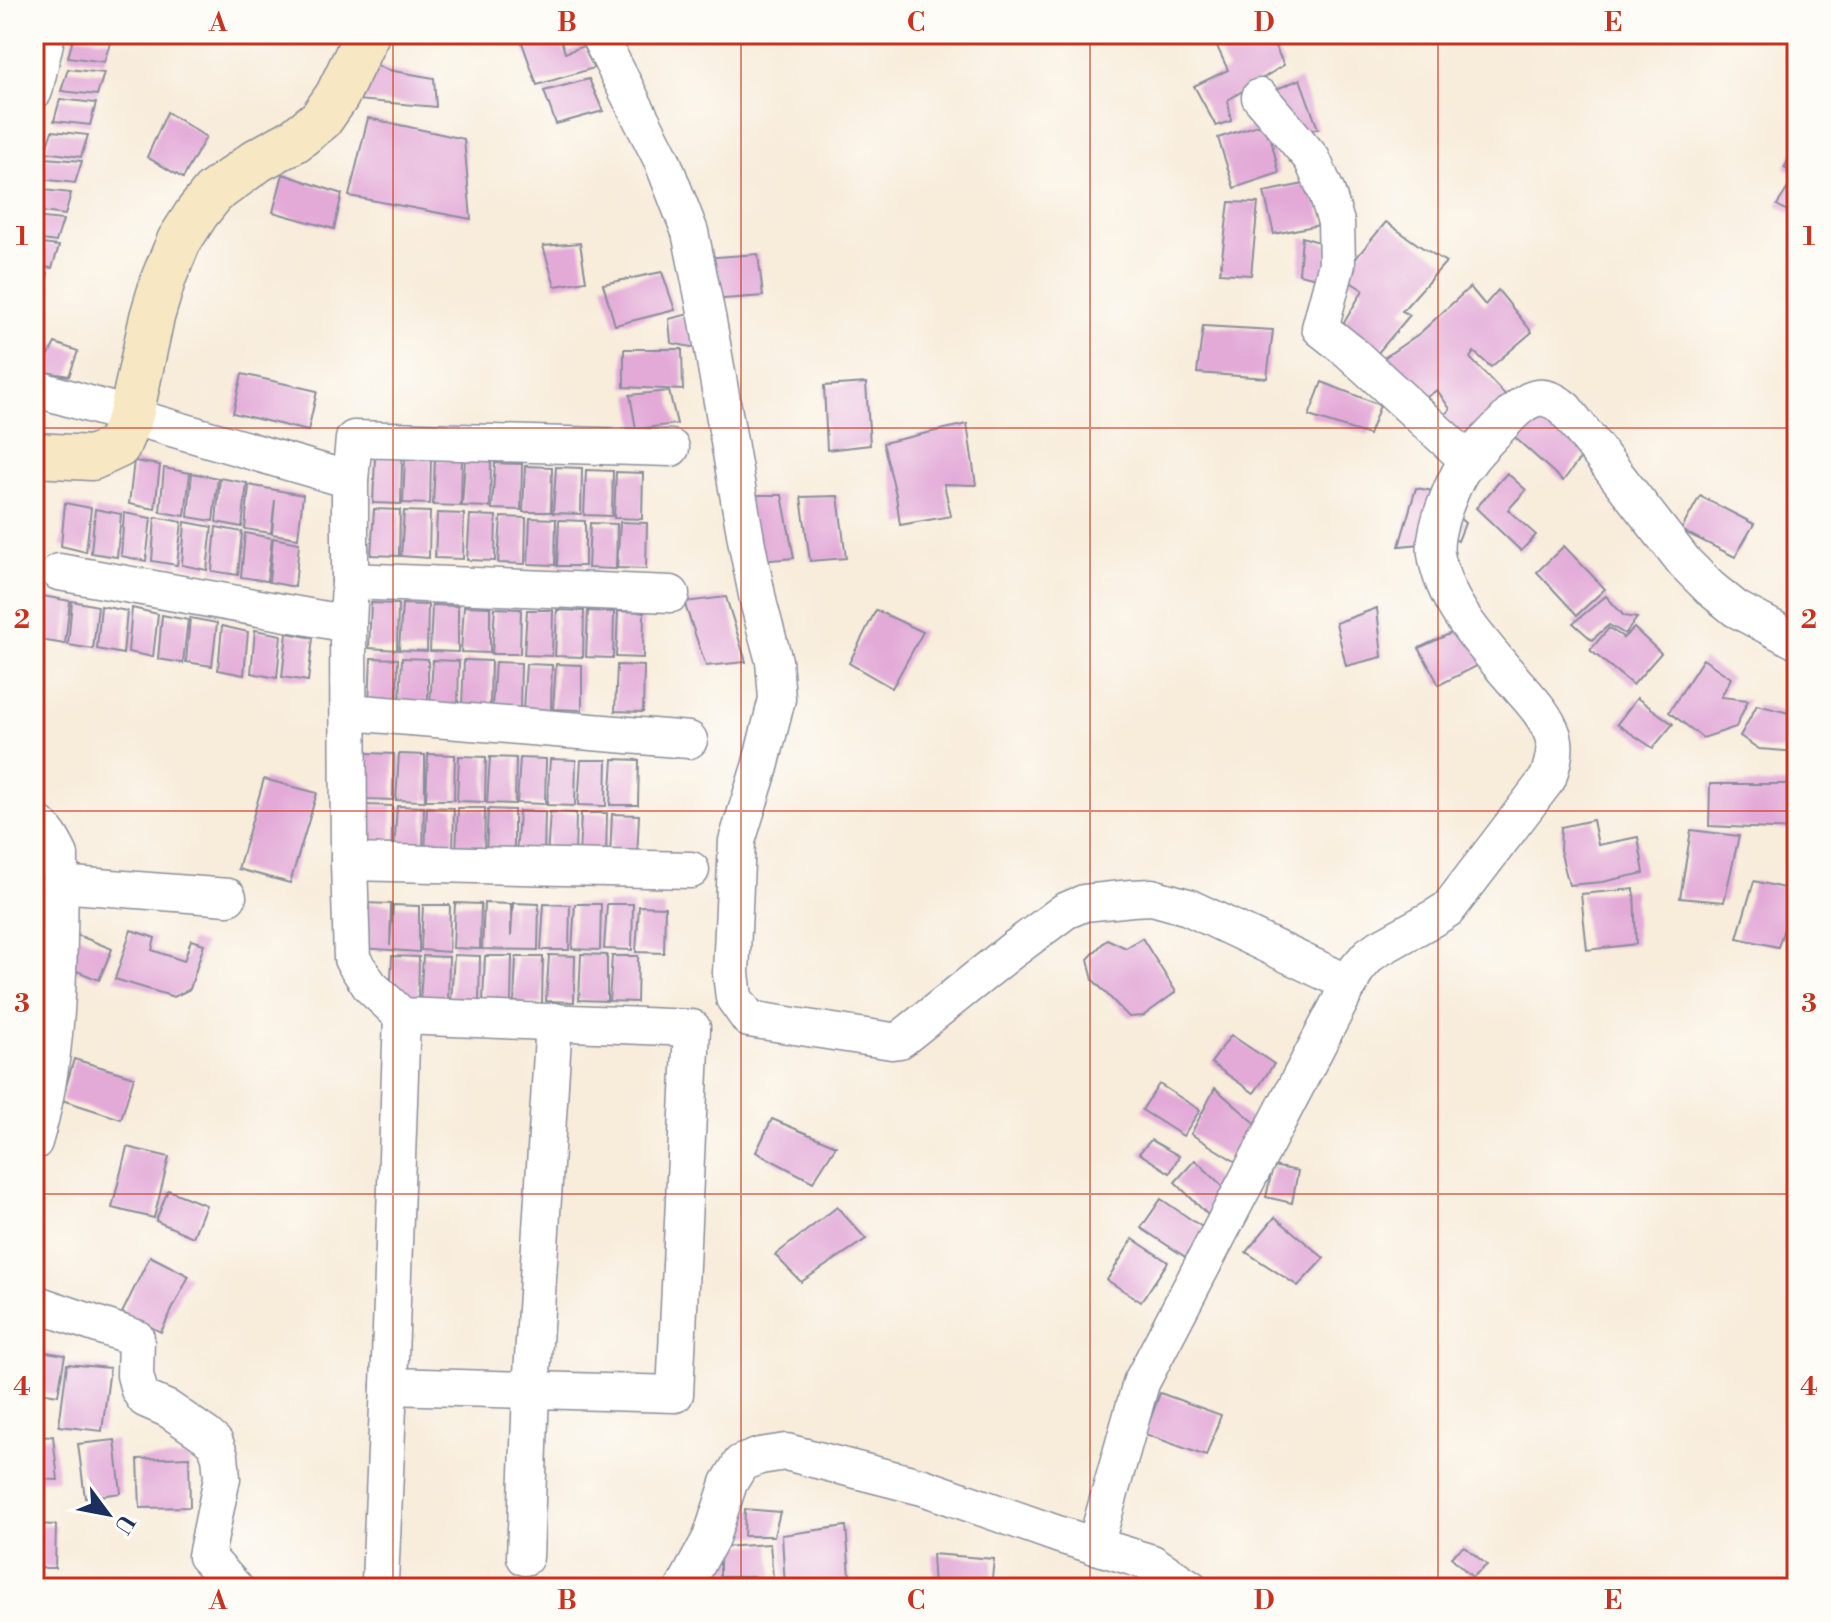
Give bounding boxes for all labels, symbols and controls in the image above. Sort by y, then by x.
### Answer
text: A [208,7,228,39]
text: B [557,7,577,39]
text: C [907,7,925,39]
text: D [1254,7,1274,39]
text: E [1604,7,1622,39]
text: 1 [16,221,29,253]
text: 1 [1803,221,1816,253]
text: 2 [14,604,30,636]
text: 2 [1801,604,1817,636]
text: 3 [14,988,30,1020]
text: 3 [1801,988,1817,1020]
text: 4 [13,1371,31,1403]
text: 4 [1800,1371,1818,1403]
north arrow [68,1474,148,1554]
text: U [108,1509,140,1538]
text: A [208,1585,228,1617]
text: B [557,1585,577,1617]
text: C [907,1585,925,1617]
text: D [1254,1585,1274,1617]
text: E [1604,1585,1622,1617]

